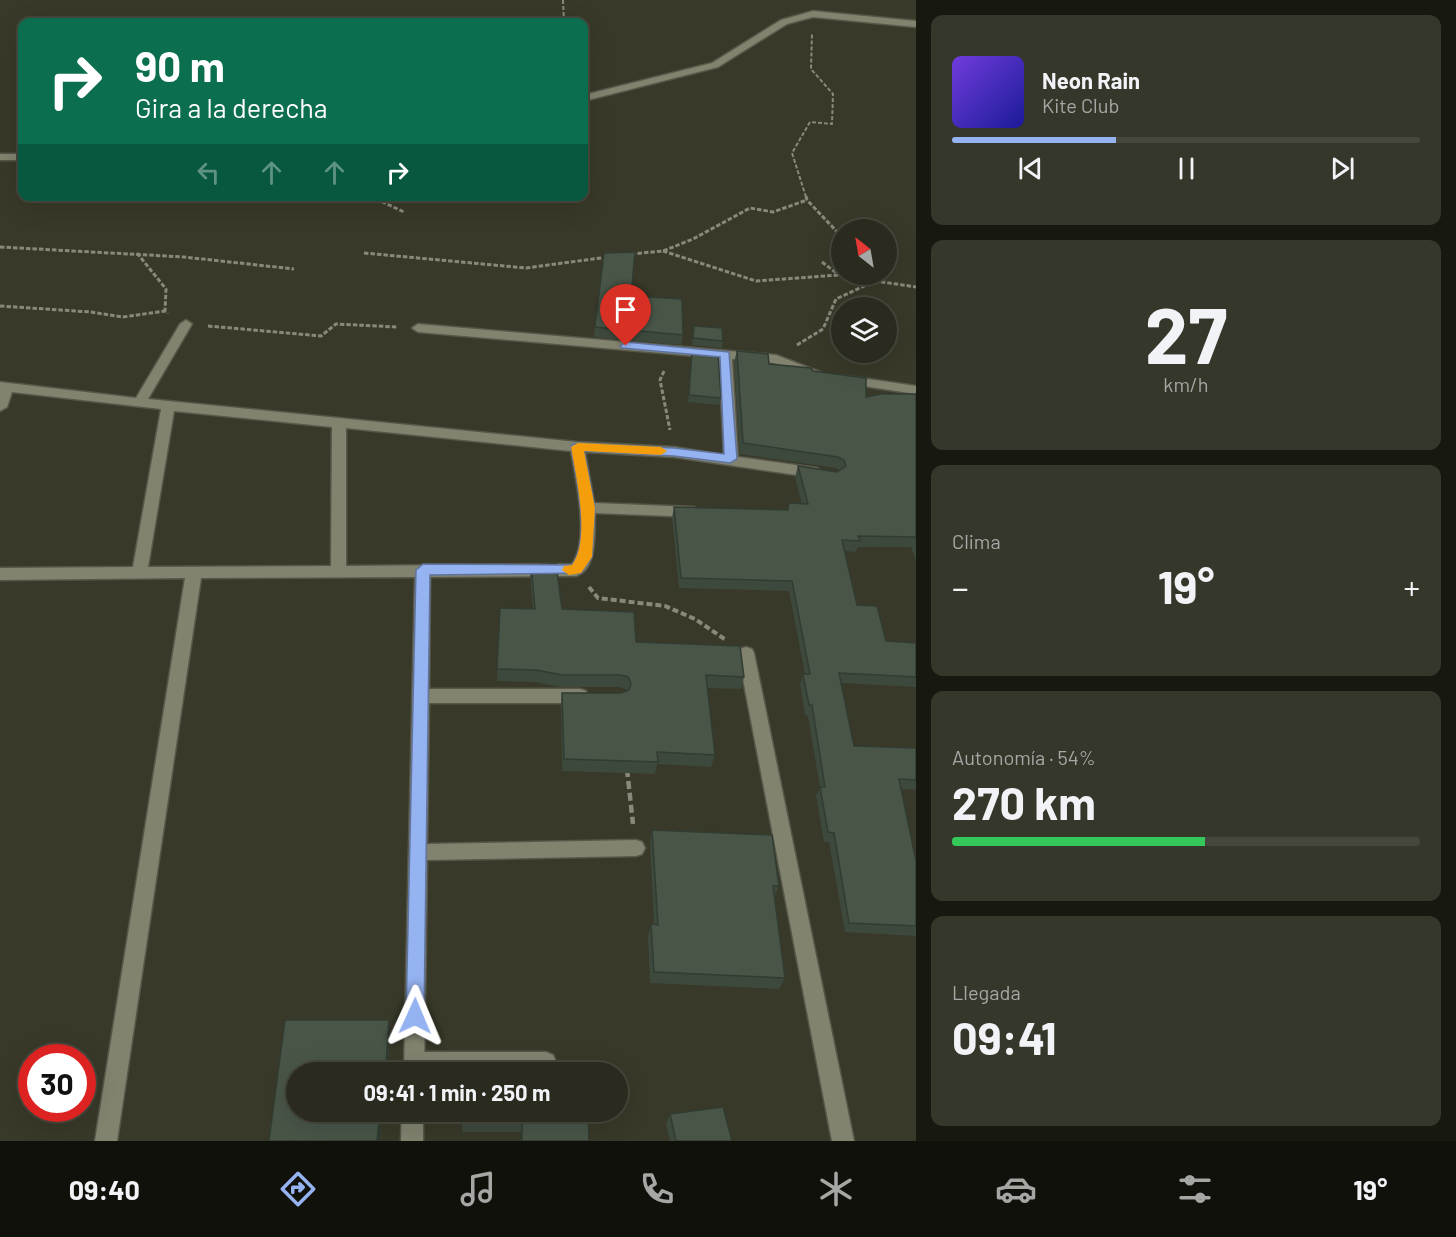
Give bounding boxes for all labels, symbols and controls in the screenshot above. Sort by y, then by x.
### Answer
text: 90 m [135,40,225,90]
icon: right [36,42,114,120]
text: Neon Rain [1042,67,1140,93]
text: Gira a la derecha [135,91,328,123]
text: Kite Club [1042,93,1119,117]
icon: previous [1014,152,1047,185]
icon: pause [1170,152,1203,185]
icon: next [1326,152,1359,185]
icon: left [192,156,225,189]
icon: ahead [255,156,288,189]
icon: ahead [318,156,351,189]
icon: right [381,156,414,189]
north arrow [831,219,897,285]
map controls [831,219,897,363]
pin [600,284,651,346]
text: 27 [1145,286,1227,380]
icon: arrive [609,293,642,326]
button: layers [831,297,897,363]
text: km/h [1163,372,1209,396]
text: Clima [952,529,1001,553]
text: 19° [1158,559,1214,613]
text: − [952,567,969,607]
text: + [1404,567,1420,607]
text: Autonomía · 54% [952,745,1096,769]
text: 270 km [952,775,1096,829]
text: Llegada [952,980,1021,1004]
position arrow [383,984,447,1048]
text: 09:41 [952,1010,1057,1064]
speed limit sign: 30 [18,1044,96,1122]
text: 09:41 · 1 min · 250 m [364,1079,550,1105]
icon: directions [277,1168,319,1210]
icon: music [457,1168,499,1210]
icon: phone [636,1168,678,1210]
icon: climate [815,1168,857,1210]
icon: car [995,1168,1037,1210]
icon: filters [1174,1168,1216,1210]
text: 09:40 [69,1173,140,1205]
text: 19° [1353,1173,1387,1205]

